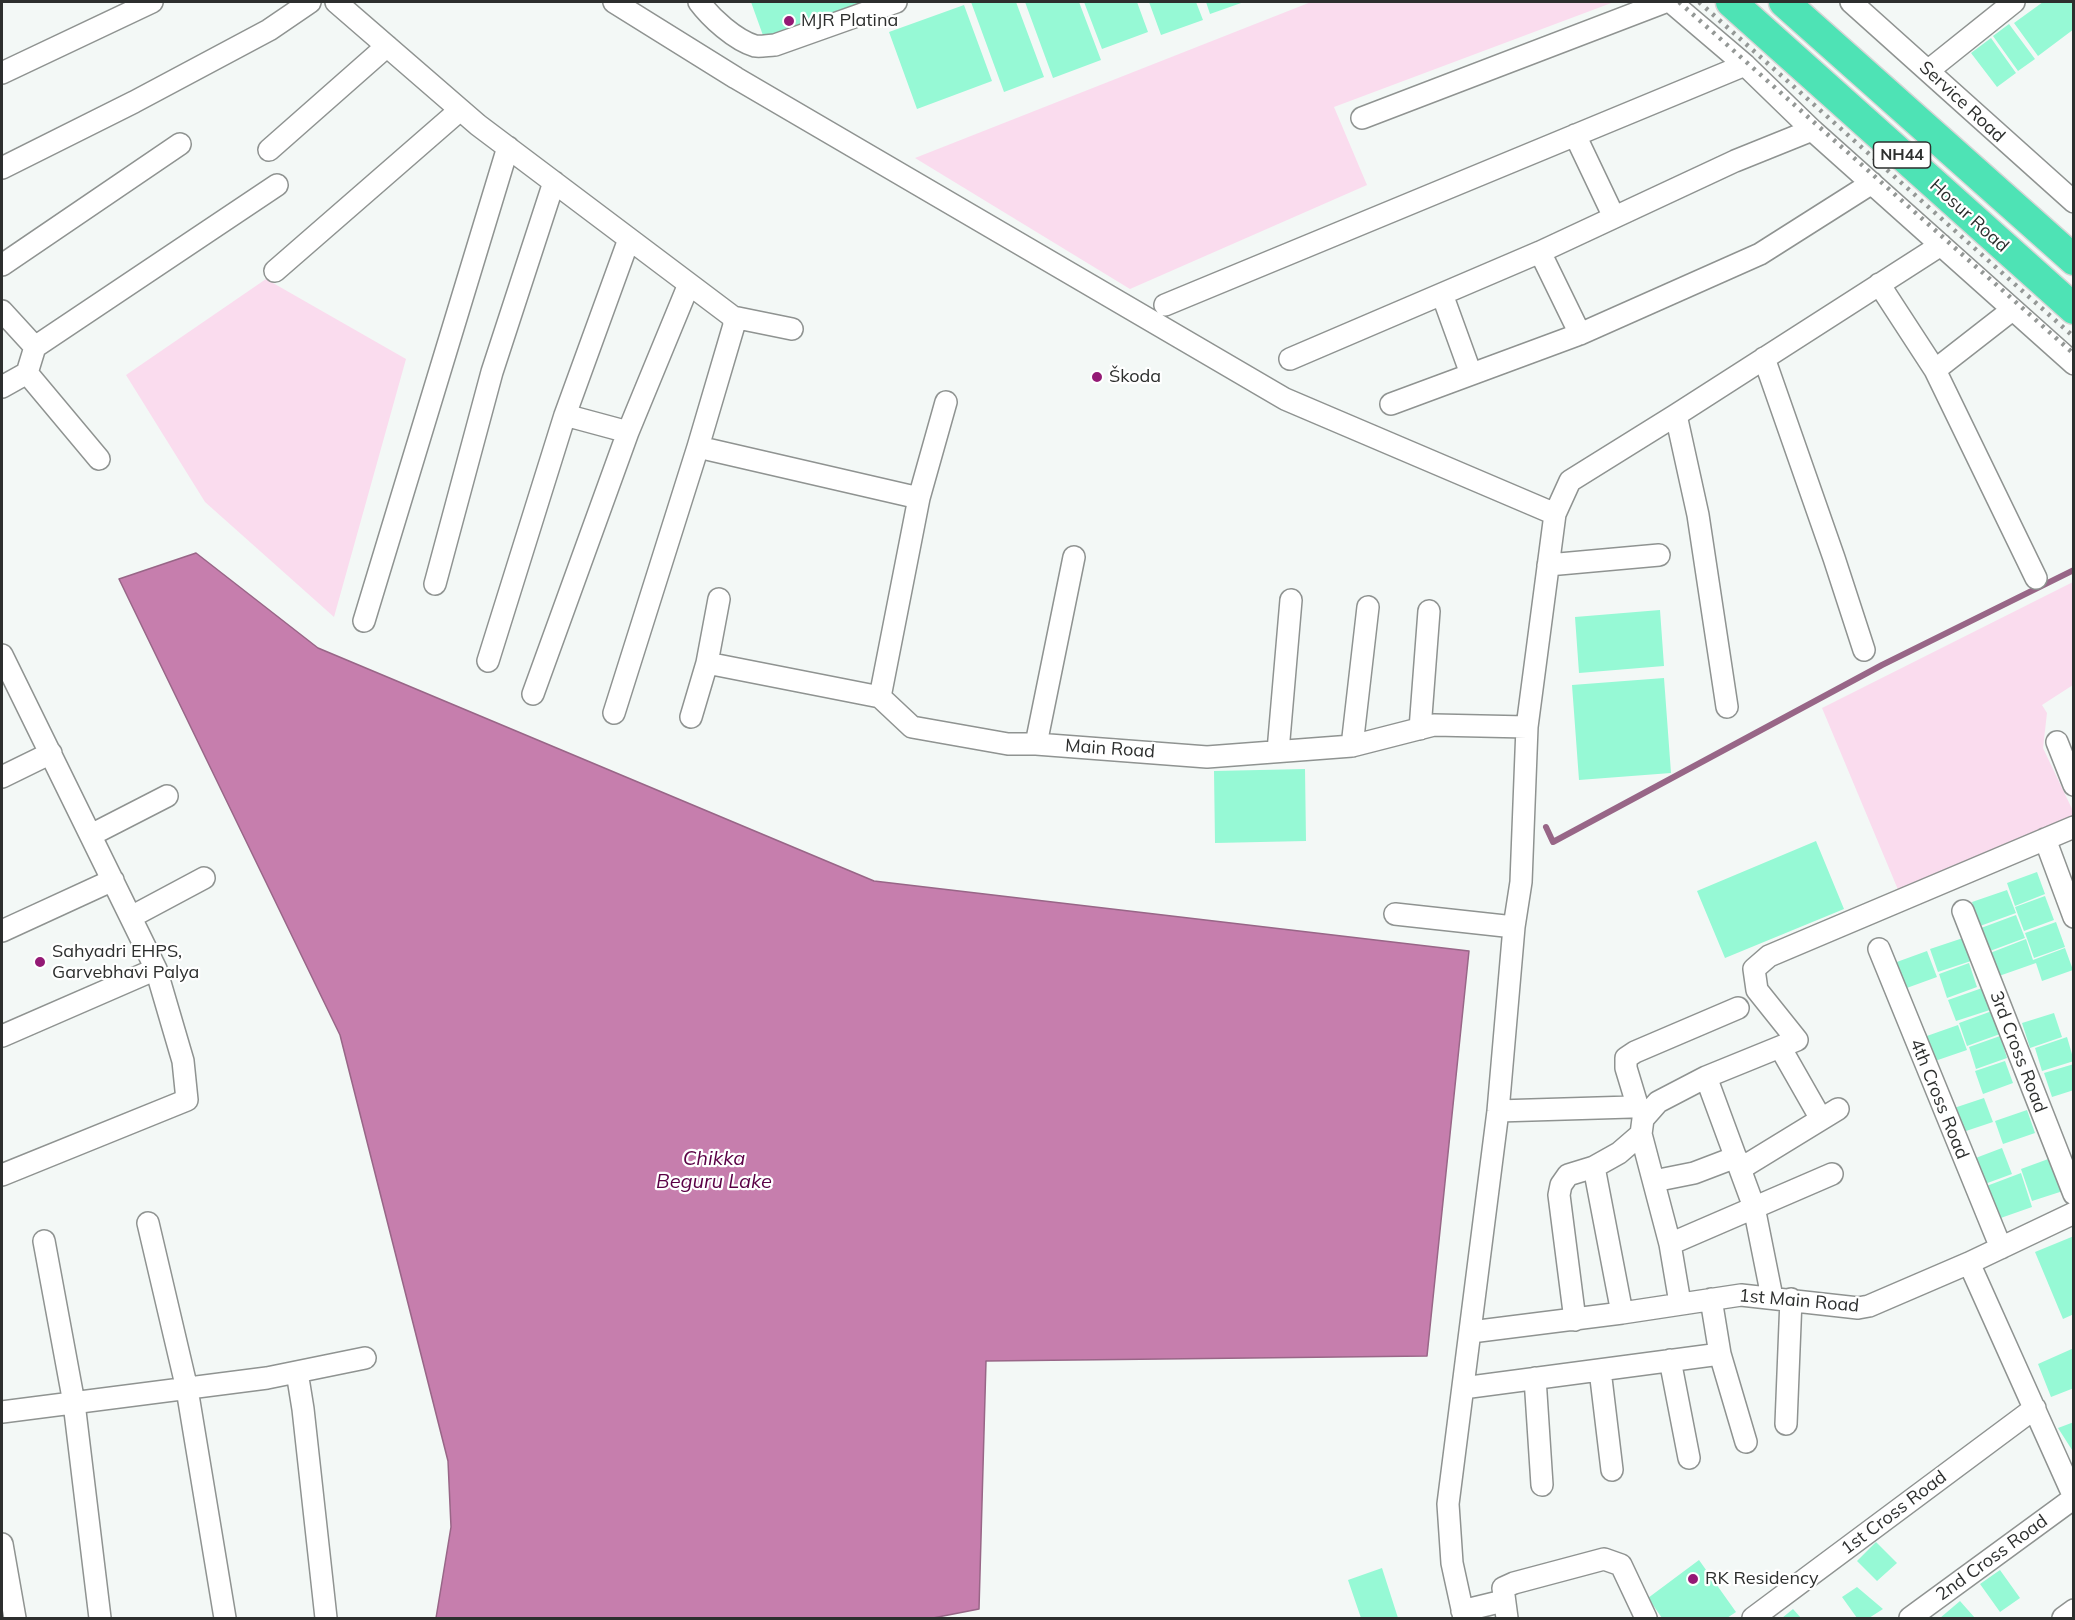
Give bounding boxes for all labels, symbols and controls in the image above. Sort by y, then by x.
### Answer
place label: MJR Platina [801,10,898,32]
marker: MJR Platina [782,14,796,28]
street label: Service Road [1915,57,2009,147]
road number: NH44 [1874,142,1930,168]
street label: Hosur Road [1925,175,2013,257]
place label: Škoda [1109,366,1161,388]
marker: Škoda [1090,370,1104,384]
street label: Main Road [1064,735,1156,763]
place label: Sahyadri EHPS, Garvebhavi Palya [52,941,199,984]
marker: Sahyadri EHPS, Garvebhavi Palya [33,955,47,969]
street label: 3rd Cross Road [1985,988,2051,1116]
street label: 4th Cross Road [1905,1036,1973,1162]
water label: Chikka Beguru Lake [656,1147,772,1194]
street label: 1st Main Road [1738,1285,1860,1317]
street label: 1st Cross Road [1837,1466,1951,1560]
street label: 2nd Cross Road [1932,1510,2052,1606]
place label: RK Residency [1705,1568,1818,1590]
marker: RK Residency [1686,1572,1700,1586]

